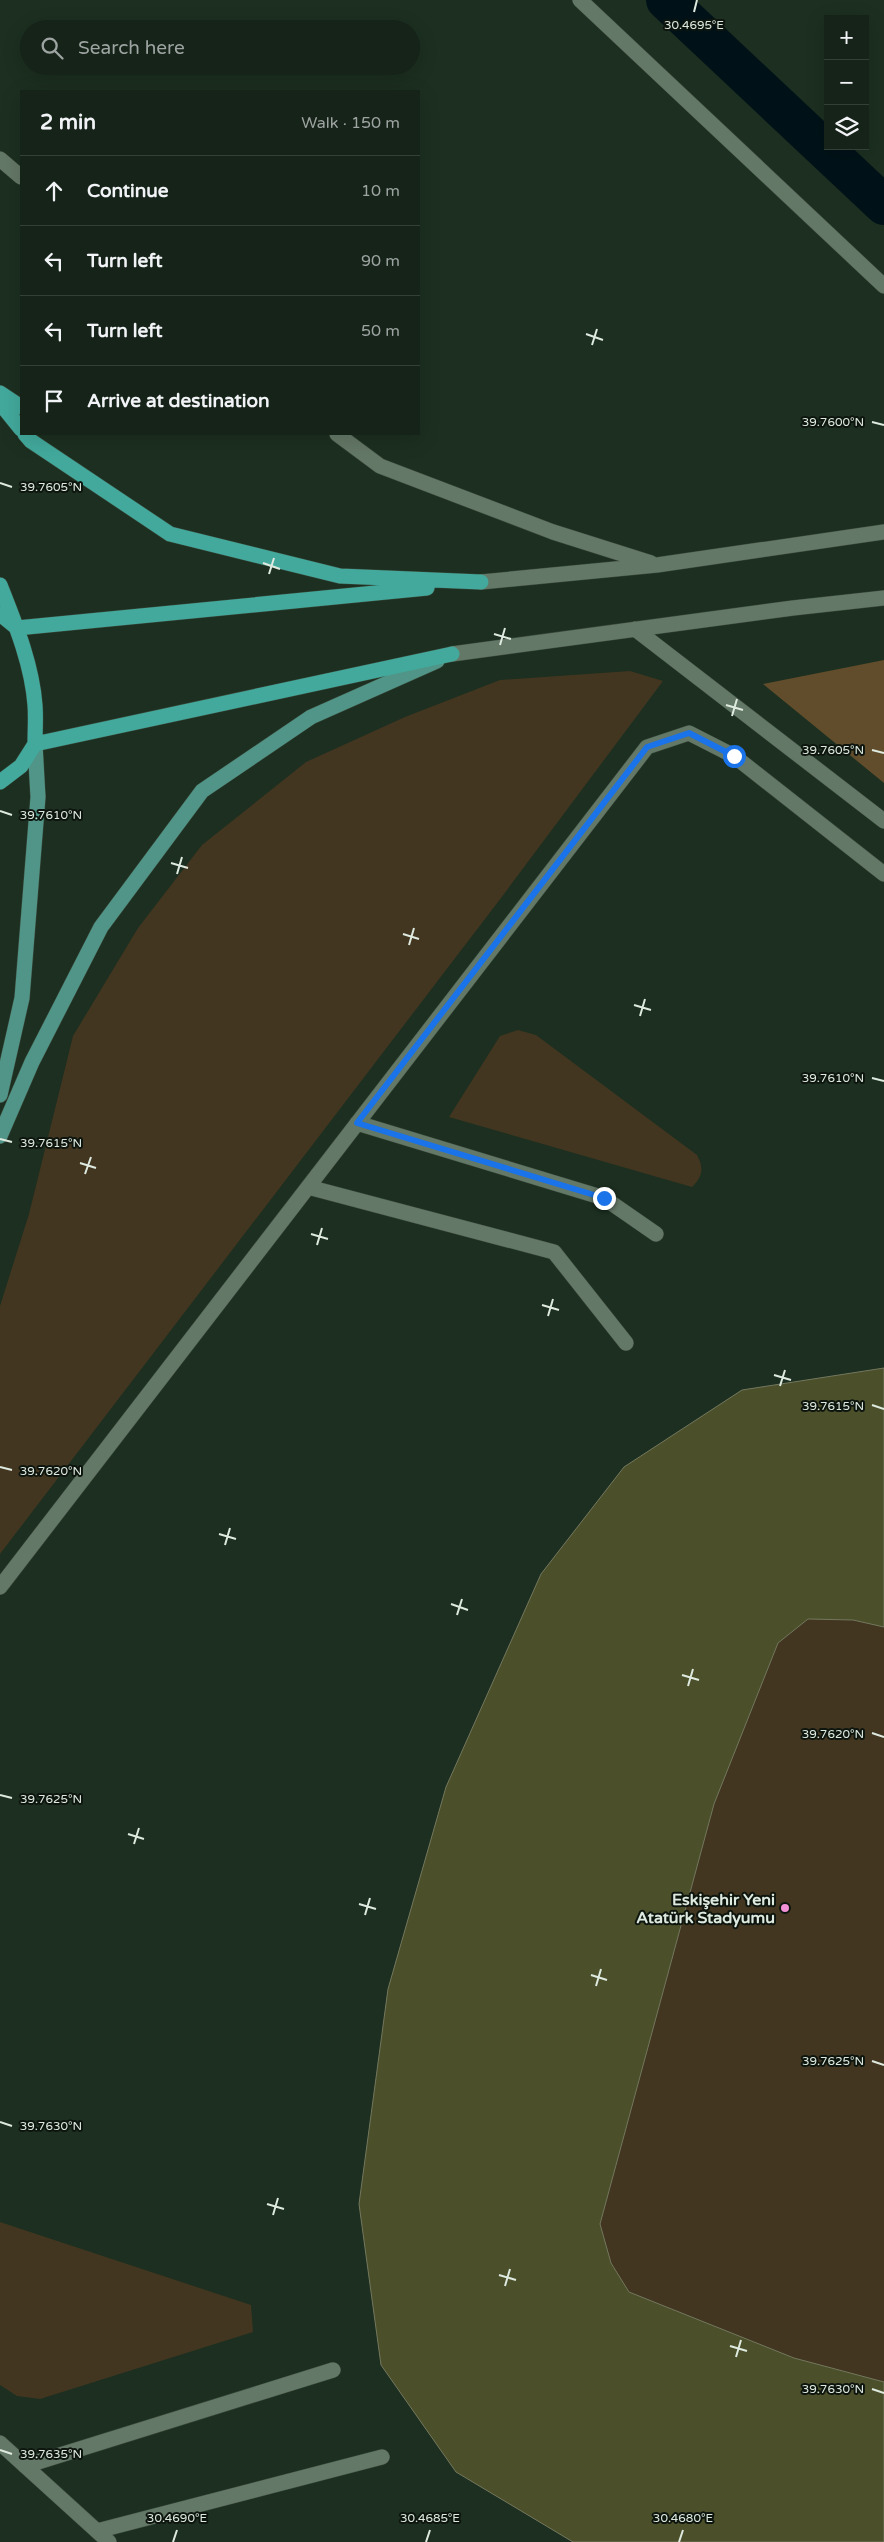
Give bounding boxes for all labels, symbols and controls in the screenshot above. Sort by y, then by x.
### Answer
map controls [824,15,869,150]
button: + [824,15,869,60]
text: 30.4695°E [664,18,724,32]
search box [20,20,420,75]
icon: search [38,34,66,62]
text: Search here [78,37,185,59]
button: − [824,60,869,105]
button: layers [824,105,869,150]
text: 2 min [40,110,96,135]
text: Walk · 150 m [301,113,400,133]
icon: ahead [40,177,68,205]
text: Continue [87,180,169,202]
text: 10 m [361,181,400,201]
icon: left [40,247,68,275]
text: Turn left [87,250,163,272]
text: 90 m [361,251,400,271]
icon: left [40,317,68,345]
text: Turn left [87,320,163,342]
text: 50 m [361,321,400,341]
icon: arrive [40,387,68,415]
text: Arrive at destination [87,390,270,412]
text: 39.7600°N [802,415,864,429]
text: 39.7605°N [20,480,82,494]
text: 39.7605°N [802,743,864,757]
route start [723,745,746,768]
text: 39.7610°N [20,808,82,822]
text: 39.7610°N [802,1071,864,1085]
text: 39.7615°N [20,1136,82,1150]
route end [593,1187,616,1210]
text: 39.7615°N [802,1399,864,1413]
text: 39.7620°N [20,1464,82,1478]
text: 39.7620°N [802,1727,864,1741]
text: 39.7625°N [20,1792,82,1806]
place label: Eskişehir Yeni Atatürk Stadyumu [636,1890,775,1928]
marker: Eskişehir Yeni Atatürk Stadyumu [779,1902,791,1914]
text: 39.7625°N [802,2054,864,2068]
text: 39.7630°N [20,2119,82,2133]
text: 39.7630°N [802,2382,864,2396]
text: 39.7635°N [20,2447,82,2461]
text: 30.4690°E [147,2511,207,2525]
text: 30.4685°E [400,2511,460,2525]
text: 30.4680°E [653,2511,713,2525]

